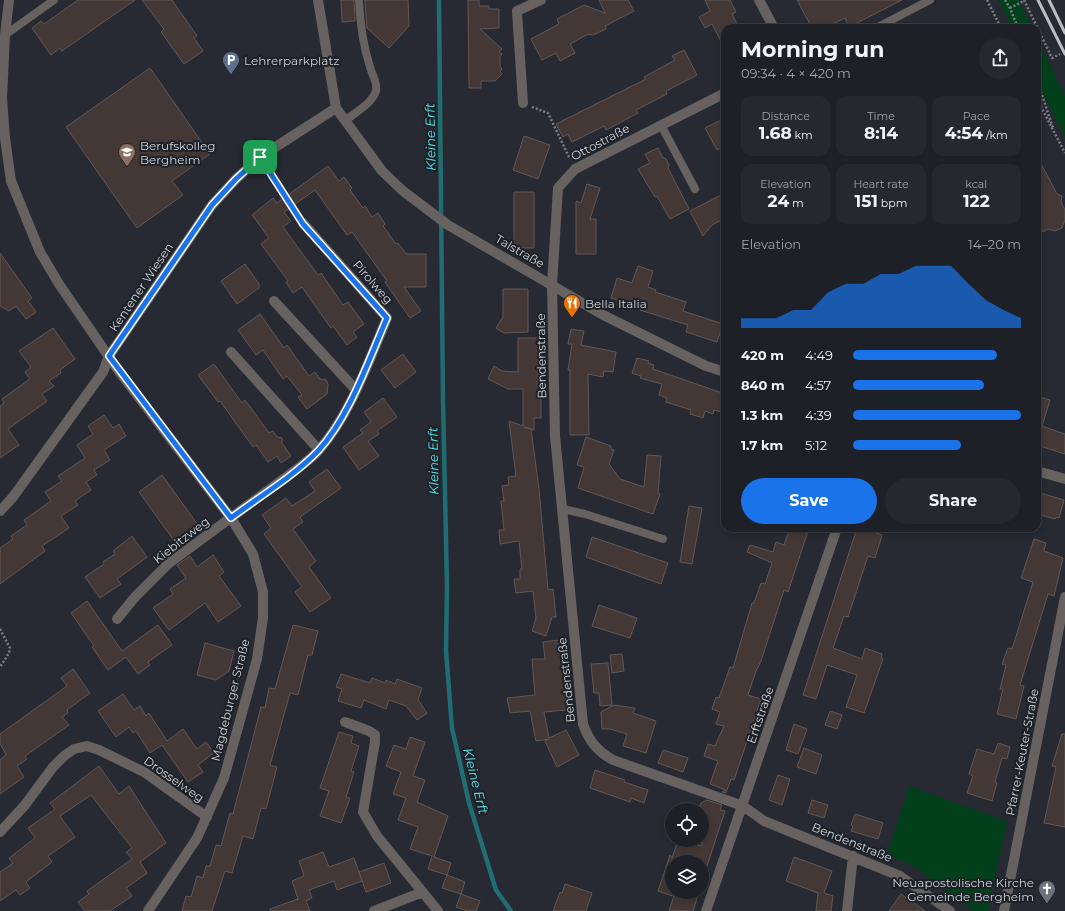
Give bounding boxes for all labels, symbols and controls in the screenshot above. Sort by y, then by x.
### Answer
text: Morning run [741,36,884,63]
button: share [979,37,1021,79]
parking icon: Lehrerparkplatz [221,50,241,75]
place label: Lehrerparkplatz [244,53,339,68]
text: 09:34 · 4 × 420 m [741,65,851,81]
water label: Kleine Erft [421,102,439,171]
text: Distance [762,109,810,123]
text: Time [867,109,895,123]
text: Pace [963,109,990,123]
street label: Ottostraße [568,120,632,164]
text: 1.68 [759,123,792,143]
text: 8:14 [864,123,898,143]
text: 4:54 [945,123,983,143]
text: km [792,128,813,142]
text: /km [983,128,1008,142]
place label: Berufskolleg Bergheim [140,138,215,167]
pin [243,140,277,174]
school or university icon: Berufskolleg Bergheim [117,142,137,167]
icon: arrive [249,146,271,168]
text: Elevation [760,177,811,191]
text: Heart rate [853,177,909,191]
text: kcal [965,177,987,191]
text: 24 [768,191,789,211]
text: 151 [855,191,878,211]
text: 122 [963,191,990,211]
text: m [789,196,804,210]
text: bpm [878,196,907,210]
street label: Talstraße [493,231,547,271]
text: Elevation [741,236,801,252]
text: 14–20 m [968,236,1021,252]
street label: Kentener Wiesen [106,240,176,334]
street label: Pirolweg [350,257,396,307]
restaurant icon: Bella Italia [562,293,582,318]
place label: Bella Italia [585,296,647,311]
street label: Bendenstraße [533,313,549,399]
text: 420 m [741,347,784,363]
text: 4:49 [805,347,833,363]
text: 840 m [741,377,785,393]
text: 4:57 [805,377,831,393]
text: 1.3 km [741,407,783,423]
text: 4:39 [805,407,832,423]
water label: Kleine Erft [424,426,442,495]
text: 1.7 km [741,437,783,453]
text: 5:12 [805,437,827,453]
button: Save [741,478,877,524]
button: Share [885,478,1021,524]
street label: Kiebitzweg [150,513,212,567]
street label: Magdeburger Straße [208,637,252,763]
street label: Bendenstraße [554,637,578,723]
street label: Erftstraße [743,685,777,745]
street label: Pfarrer-Keuter-Straße [1002,687,1042,817]
water label: Kleine Erft [460,746,492,816]
street label: Drosselweg [141,753,207,805]
map controls [665,803,709,899]
button: locate [665,803,709,847]
street label: Bendenstraße [810,819,894,865]
button: layers [665,855,709,899]
place label: Neuapostolische Kirche Gemeinde Bergheim [892,875,1034,904]
church icon: Neuapostolische Kirche Gemeinde Bergheim [1037,879,1057,904]

